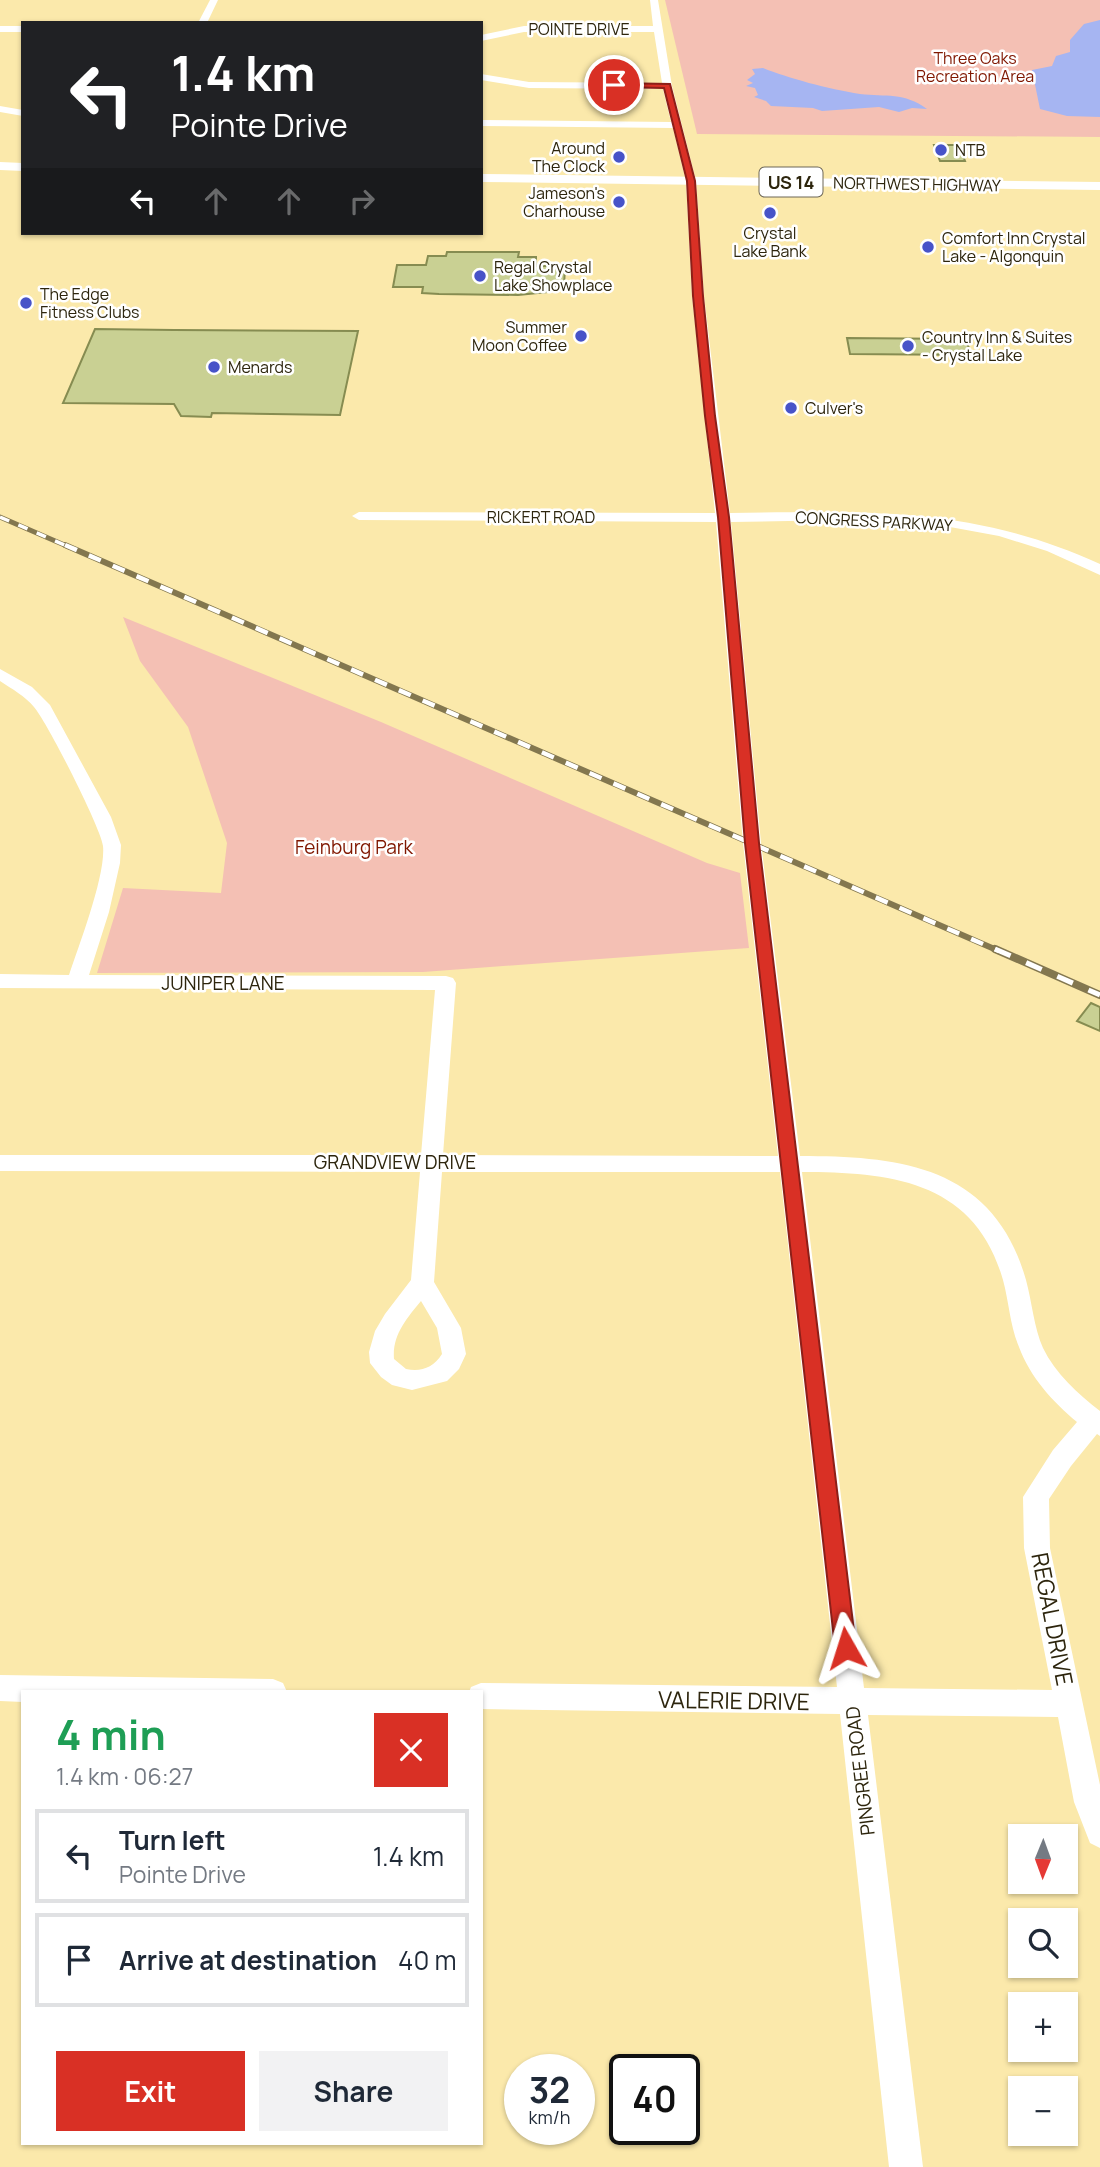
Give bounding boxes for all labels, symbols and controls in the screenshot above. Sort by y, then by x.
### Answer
street label: POINTE DRIVE [528,18,630,40]
text: 1.4 km [171,39,315,106]
park label: Three Oaks Recreation Area [916,47,1034,87]
icon: left [56,49,147,140]
pin [584,55,644,115]
icon: arrive [595,66,633,104]
text: Pointe Drive [171,103,348,147]
place label: Around The Clock [532,137,606,177]
place label: NTB [955,139,985,161]
marker: NTB [933,142,949,158]
marker: Around The Clock [611,149,627,165]
road number: US 14 [760,168,822,196]
street label: NORTHWEST HIGHWAY [833,172,1001,196]
icon: left [124,182,162,220]
icon: ahead [197,182,235,220]
icon: ahead [270,182,308,220]
icon: right [343,182,381,220]
place label: Jameson's Charhouse [523,182,605,222]
marker: Jameson's Charhouse [611,194,627,210]
marker: Crystal Lake Bank [762,205,778,221]
place label: Crystal Lake Bank [733,222,808,262]
place label: Comfort Inn Crystal Lake - Algonquin [942,227,1086,267]
marker: Comfort Inn Crystal Lake - Algonquin [920,239,936,255]
place label: Regal Crystal Lake Showplace [494,256,612,296]
marker: Regal Crystal Lake Showplace [472,268,488,284]
place label: The Edge Fitness Clubs [40,283,139,323]
marker: The Edge Fitness Clubs [18,295,34,311]
place label: Summer Moon Coffee [472,316,567,356]
place label: Country Inn & Suites - Crystal Lake [922,326,1072,366]
marker: Summer Moon Coffee [573,328,589,344]
marker: Country Inn & Suites - Crystal Lake [900,338,916,354]
place label: Menards [228,356,292,378]
marker: Menards [206,359,222,375]
place label: Culver's [805,397,863,419]
marker: Culver's [783,400,799,416]
street label: RICKERT ROAD [487,506,595,528]
street label: CONGRESS PARKWAY [795,506,953,536]
park label: Feinburg Park [295,834,414,860]
street label: JUNIPER LANE [161,970,285,996]
street label: GRANDVIEW DRIVE [314,1149,476,1175]
street label: REGAL DRIVE [1024,1550,1082,1688]
position arrow [809,1611,883,1685]
street label: VALERIE DRIVE [658,1683,810,1717]
text: 4 min [56,1705,166,1763]
street label: PINGREE ROAD [839,1705,881,1837]
button: close [374,1713,448,1787]
text: 1.4 km · 06:27 [56,1760,193,1792]
text: Turn left [119,1822,226,1858]
north arrow [1008,1824,1078,1894]
map controls [1008,1824,1078,2146]
icon: left [60,1837,98,1875]
text: 1.4 km [373,1838,444,1874]
text: Pointe Drive [119,1858,246,1890]
button: search [1008,1908,1078,1978]
icon: arrive [60,1941,98,1979]
text: Arrive at destination [119,1942,377,1978]
text: 40 m [398,1942,457,1978]
button: + [1008,1992,1078,2062]
button: Exit [56,2051,245,2131]
button: Share [259,2051,448,2131]
speed limit sign: 40 [609,2054,700,2145]
text: 32 [529,2066,570,2114]
button: − [1008,2076,1078,2146]
text: km/h [529,2105,570,2129]

